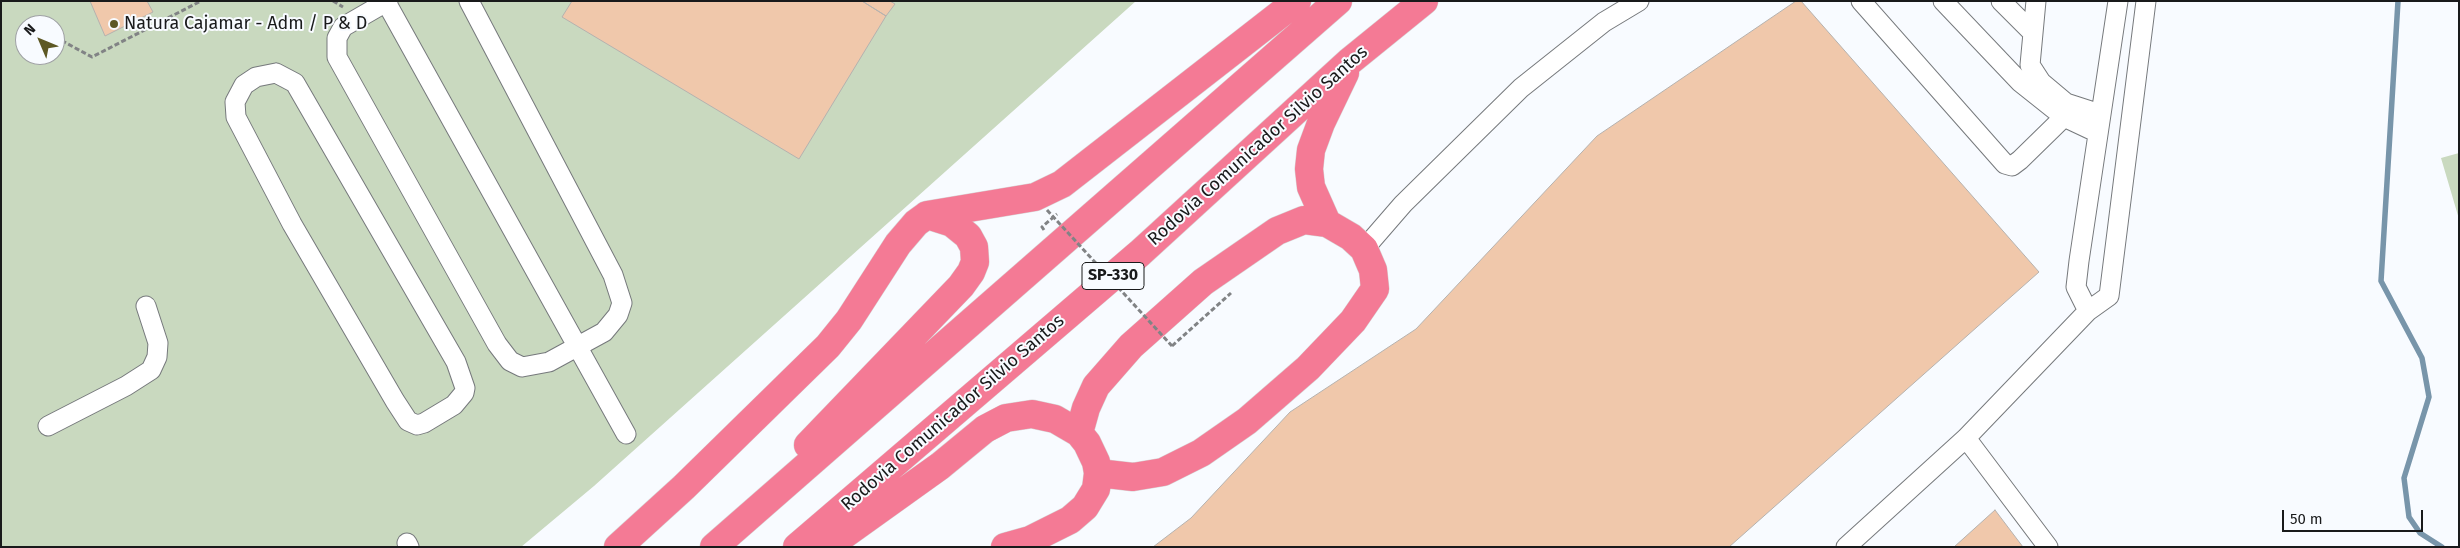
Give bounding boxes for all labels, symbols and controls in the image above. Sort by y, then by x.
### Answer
place label: Natura Cajamar - Adm / P & D [124,13,367,35]
north arrow [15,15,65,65]
marker: Natura Cajamar - Adm / P & D [108,18,120,30]
text: N [20,20,39,39]
street label: Rodovia Comunicador Silvio Santos [1144,42,1372,250]
road number: SP-330 [1082,262,1144,290]
street label: Rodovia Comunicador Silvio Santos [837,310,1069,516]
scale bar [2285,500,2426,532]
text: 50 m [2290,510,2323,528]

